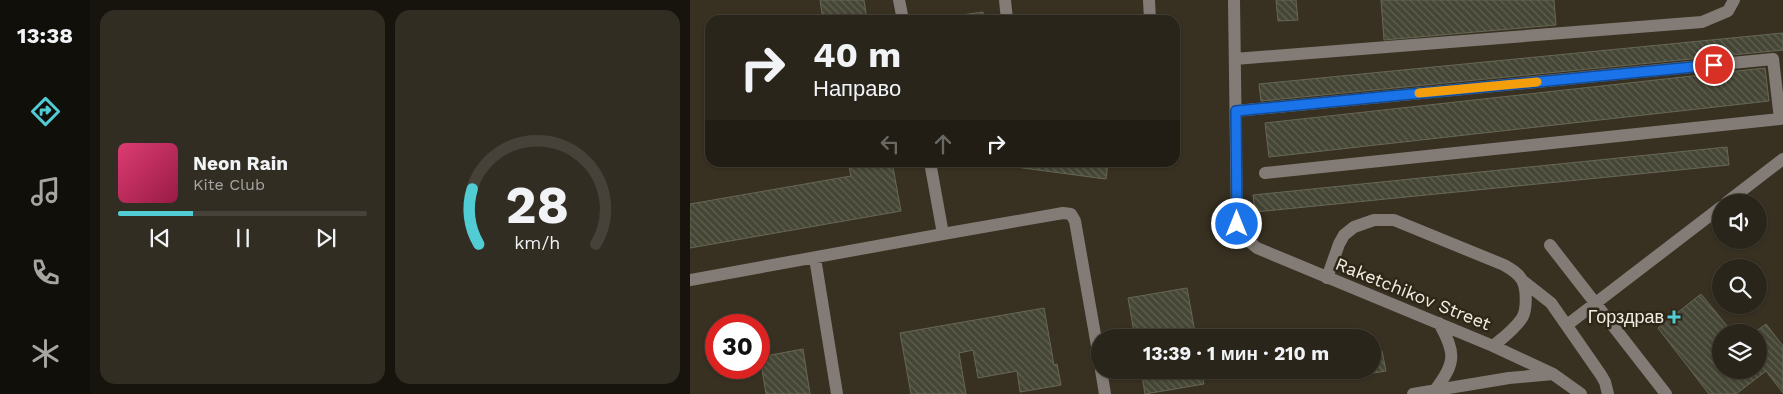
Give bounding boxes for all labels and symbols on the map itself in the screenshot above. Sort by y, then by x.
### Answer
pin [1693,44,1735,86]
position arrow [1210,197,1262,249]
street label: Raketchikov Street [1332,253,1494,334]
place label: Горздрав [1588,306,1664,327]
marker: Горздрав [1668,311,1680,323]
speed limit sign: 30 [705,314,770,379]

